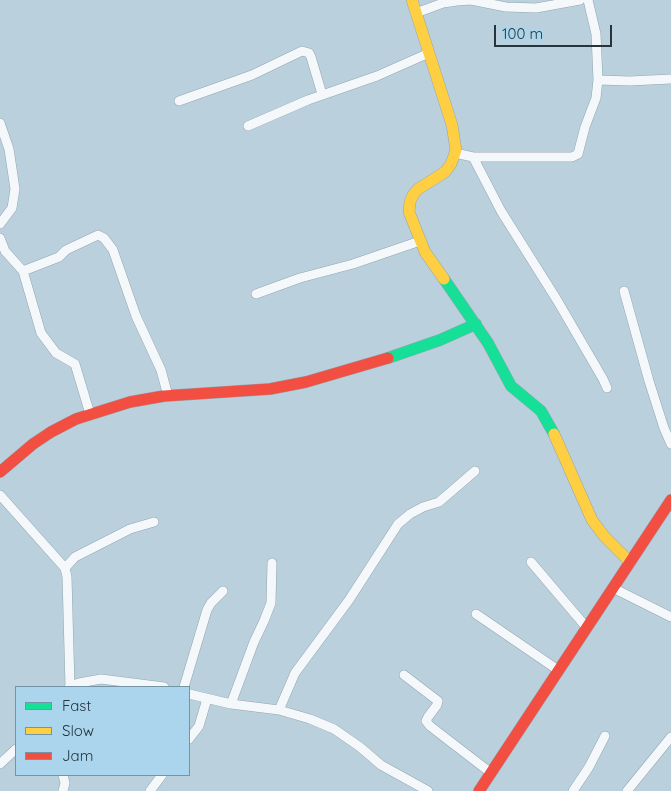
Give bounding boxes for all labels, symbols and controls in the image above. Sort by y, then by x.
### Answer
scale bar [496,15,614,47]
text: 100 m [502,24,543,43]
legend [15,686,190,776]
text: Fast [62,696,91,715]
text: Slow [62,721,94,740]
text: Jam [62,746,93,765]

